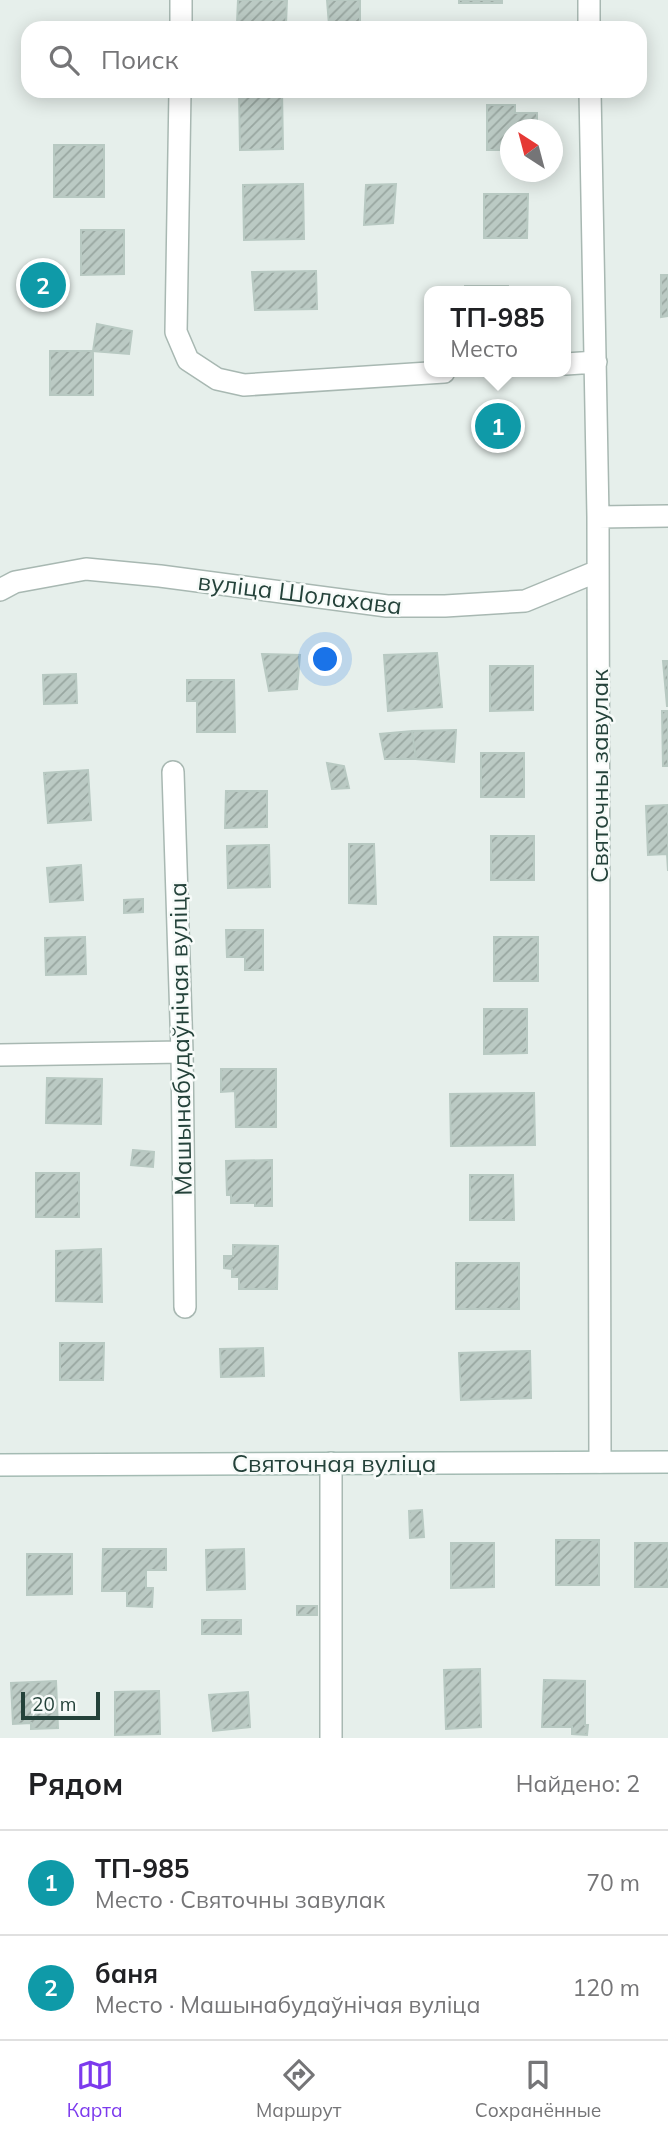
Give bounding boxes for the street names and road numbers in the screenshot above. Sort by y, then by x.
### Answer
street label: вуліца Шолахава [196,566,404,620]
street label: Святочны завулак [584,669,614,883]
street label: Машынабудаўнічая вуліца [162,882,198,1196]
street label: Святочная вуліца [232,1448,436,1478]

